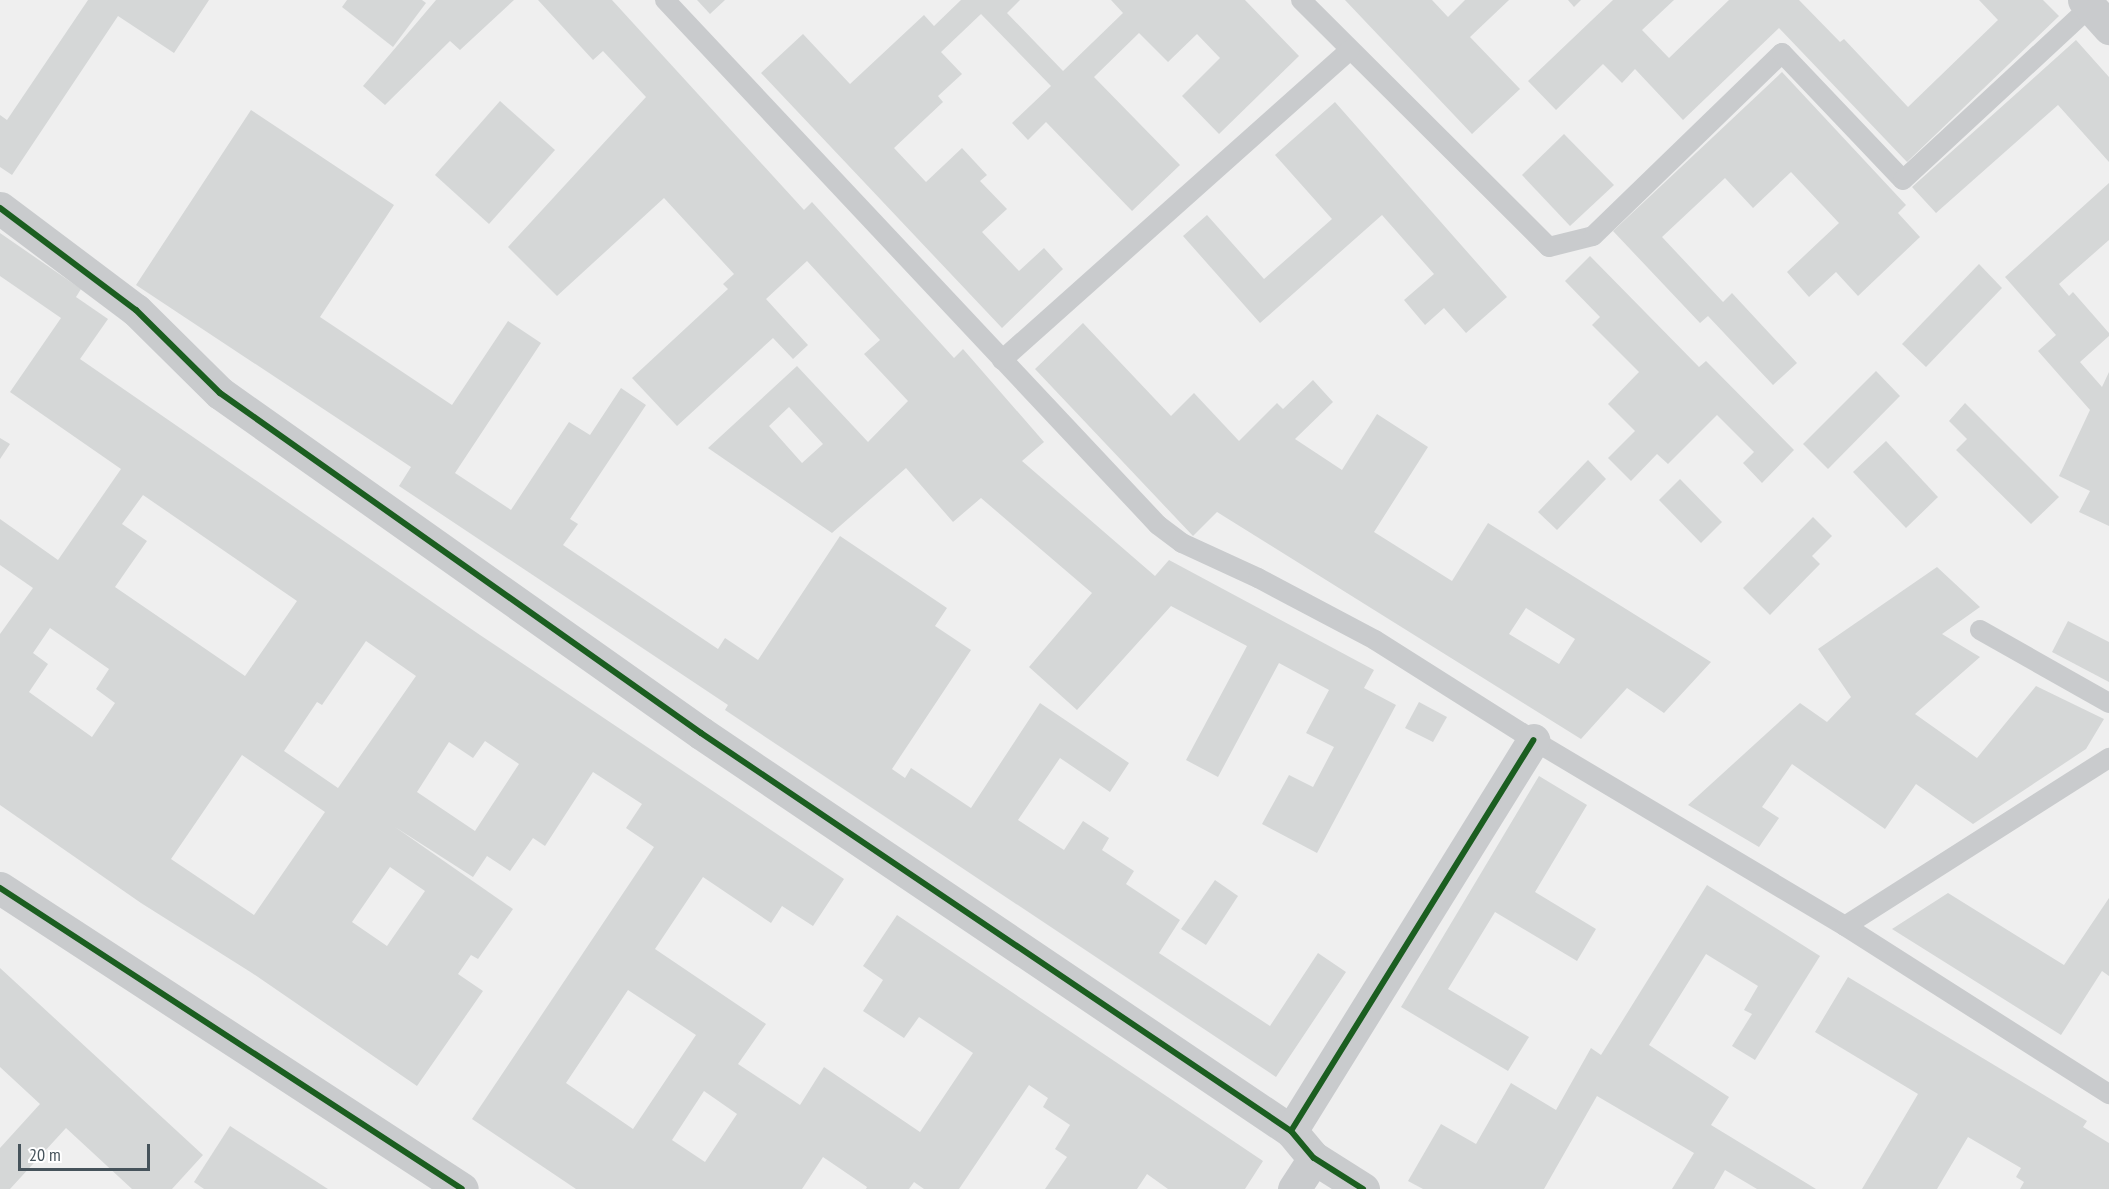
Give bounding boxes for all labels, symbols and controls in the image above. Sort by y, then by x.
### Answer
scale bar [21,1132,153,1170]
text: 20 m [29,1143,61,1166]

